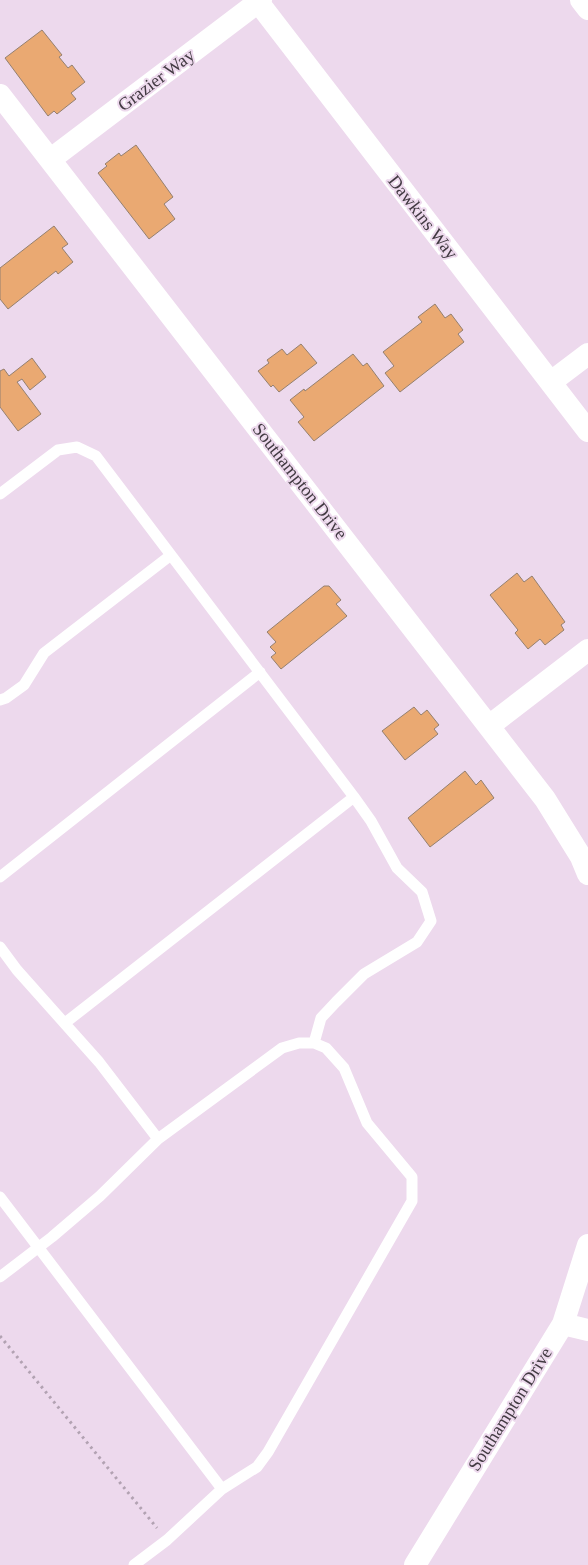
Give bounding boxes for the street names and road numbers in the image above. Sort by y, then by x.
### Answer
street label: Grazier Way [114,45,198,115]
street label: Dawkins Way [384,171,462,263]
street label: Southampton Drive [249,419,351,543]
street label: Southampton Drive [464,1344,556,1474]

